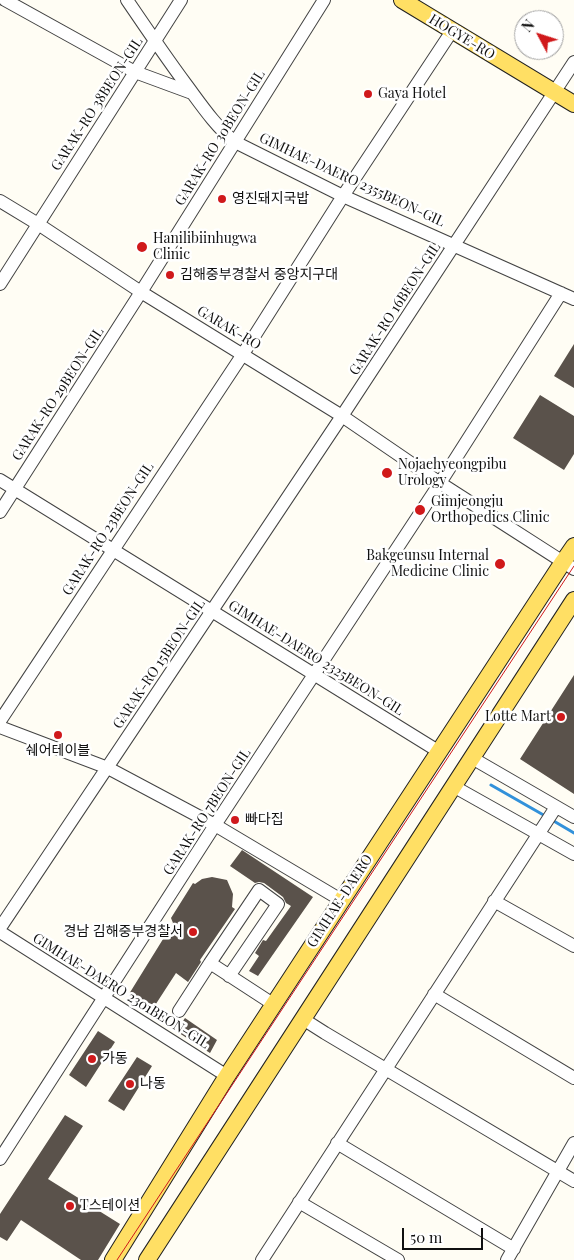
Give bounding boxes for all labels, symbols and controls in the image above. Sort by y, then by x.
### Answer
north arrow [514,10,564,60]
street label: HOGYE-RO [426,11,498,63]
text: N [517,16,538,36]
street label: GARAK-RO 38BEON-GIL [48,34,146,174]
street label: GARAK-RO 30BEON-GIL [171,67,269,209]
place label: Gaya Hotel [378,86,446,102]
marker: Gaya Hotel [362,88,374,100]
street label: GIMHAE-DAERO 2355BEON-GIL [257,130,447,230]
place label: 영진돼지국밥 [232,191,309,207]
marker: 영진돼지국밥 [216,193,228,205]
place label: Hanilibiinhugwa Clinic [153,231,257,264]
marker: Hanilibiinhugwa Clinic [135,240,149,254]
street label: GARAK-RO 16BEON-GIL [346,240,444,378]
place label: 김해중부경찰서 중앙지구대 [180,267,338,283]
marker: 김해중부경찰서 중앙지구대 [164,269,176,281]
street label: GARAK-RO [194,302,264,354]
street label: GARAK-RO 29BEON-GIL [9,324,107,464]
place label: Nojaehyeongpibu Urology [398,457,507,490]
street label: GARAK-RO 23BEON-GIL [59,459,157,599]
marker: Nojaehyeongpibu Urology [380,466,394,480]
place label: Gimjeongju Orthopedics Clinic [431,494,549,526]
marker: Gimjeongju Orthopedics Clinic [413,503,427,517]
place label: Bakgeunsu Internal Medicine Clinic [366,548,489,580]
marker: Bakgeunsu Internal Medicine Clinic [493,557,507,571]
street label: GARAK-RO 15BEON-GIL [109,596,209,732]
street label: GIMHAE-DAERO 2325BEON-GIL [225,597,407,719]
place label: Lotte Mart [485,709,551,725]
marker: Lotte Mart [555,711,567,723]
marker: 쉐어테이블 [52,729,64,741]
place label: 쉐어테이블 [26,743,90,759]
street label: GARAK-RO 7BEON-GIL [160,745,254,879]
place label: 빠다집 [245,812,284,828]
marker: 빠다집 [229,814,241,826]
street label: GIMHAE-DAERO [304,851,376,951]
place label: 경남 김해중부경찰서 [64,924,183,940]
marker: 경남 김해중부경찰서 [187,926,199,938]
street label: GIMHAE-DAERO 2301BEON-GIL [30,930,212,1052]
place label: 가동 [102,1051,128,1067]
marker: 가동 [86,1053,98,1065]
place label: 나동 [140,1076,166,1092]
marker: 나동 [124,1078,136,1090]
place label: T스테이션 [80,1198,140,1214]
marker: T스테이션 [64,1200,76,1212]
scale bar [404,1218,485,1250]
text: 50 m [410,1227,442,1247]

